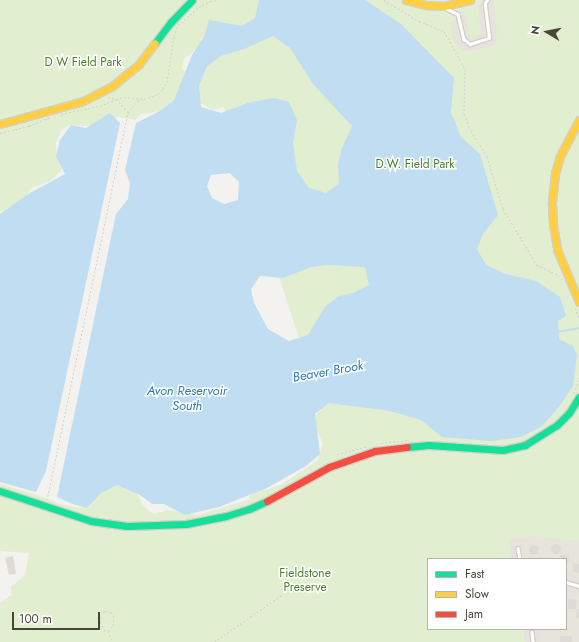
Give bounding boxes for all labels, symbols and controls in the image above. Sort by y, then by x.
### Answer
north arrow [527,12,567,52]
text: N [527,24,544,36]
park label: D W Field Park [44,56,122,70]
park label: D.W. Field Park [375,158,455,172]
water label: Beaver Brook [292,358,364,386]
water label: Avon Reservoir South [147,384,227,415]
legend [427,558,567,630]
text: Fast [465,565,484,583]
park label: Fieldstone Preserve [279,567,331,595]
text: Slow [465,585,489,603]
scale bar [14,604,102,630]
text: Jam [465,605,483,623]
text: 100 m [19,610,52,628]

